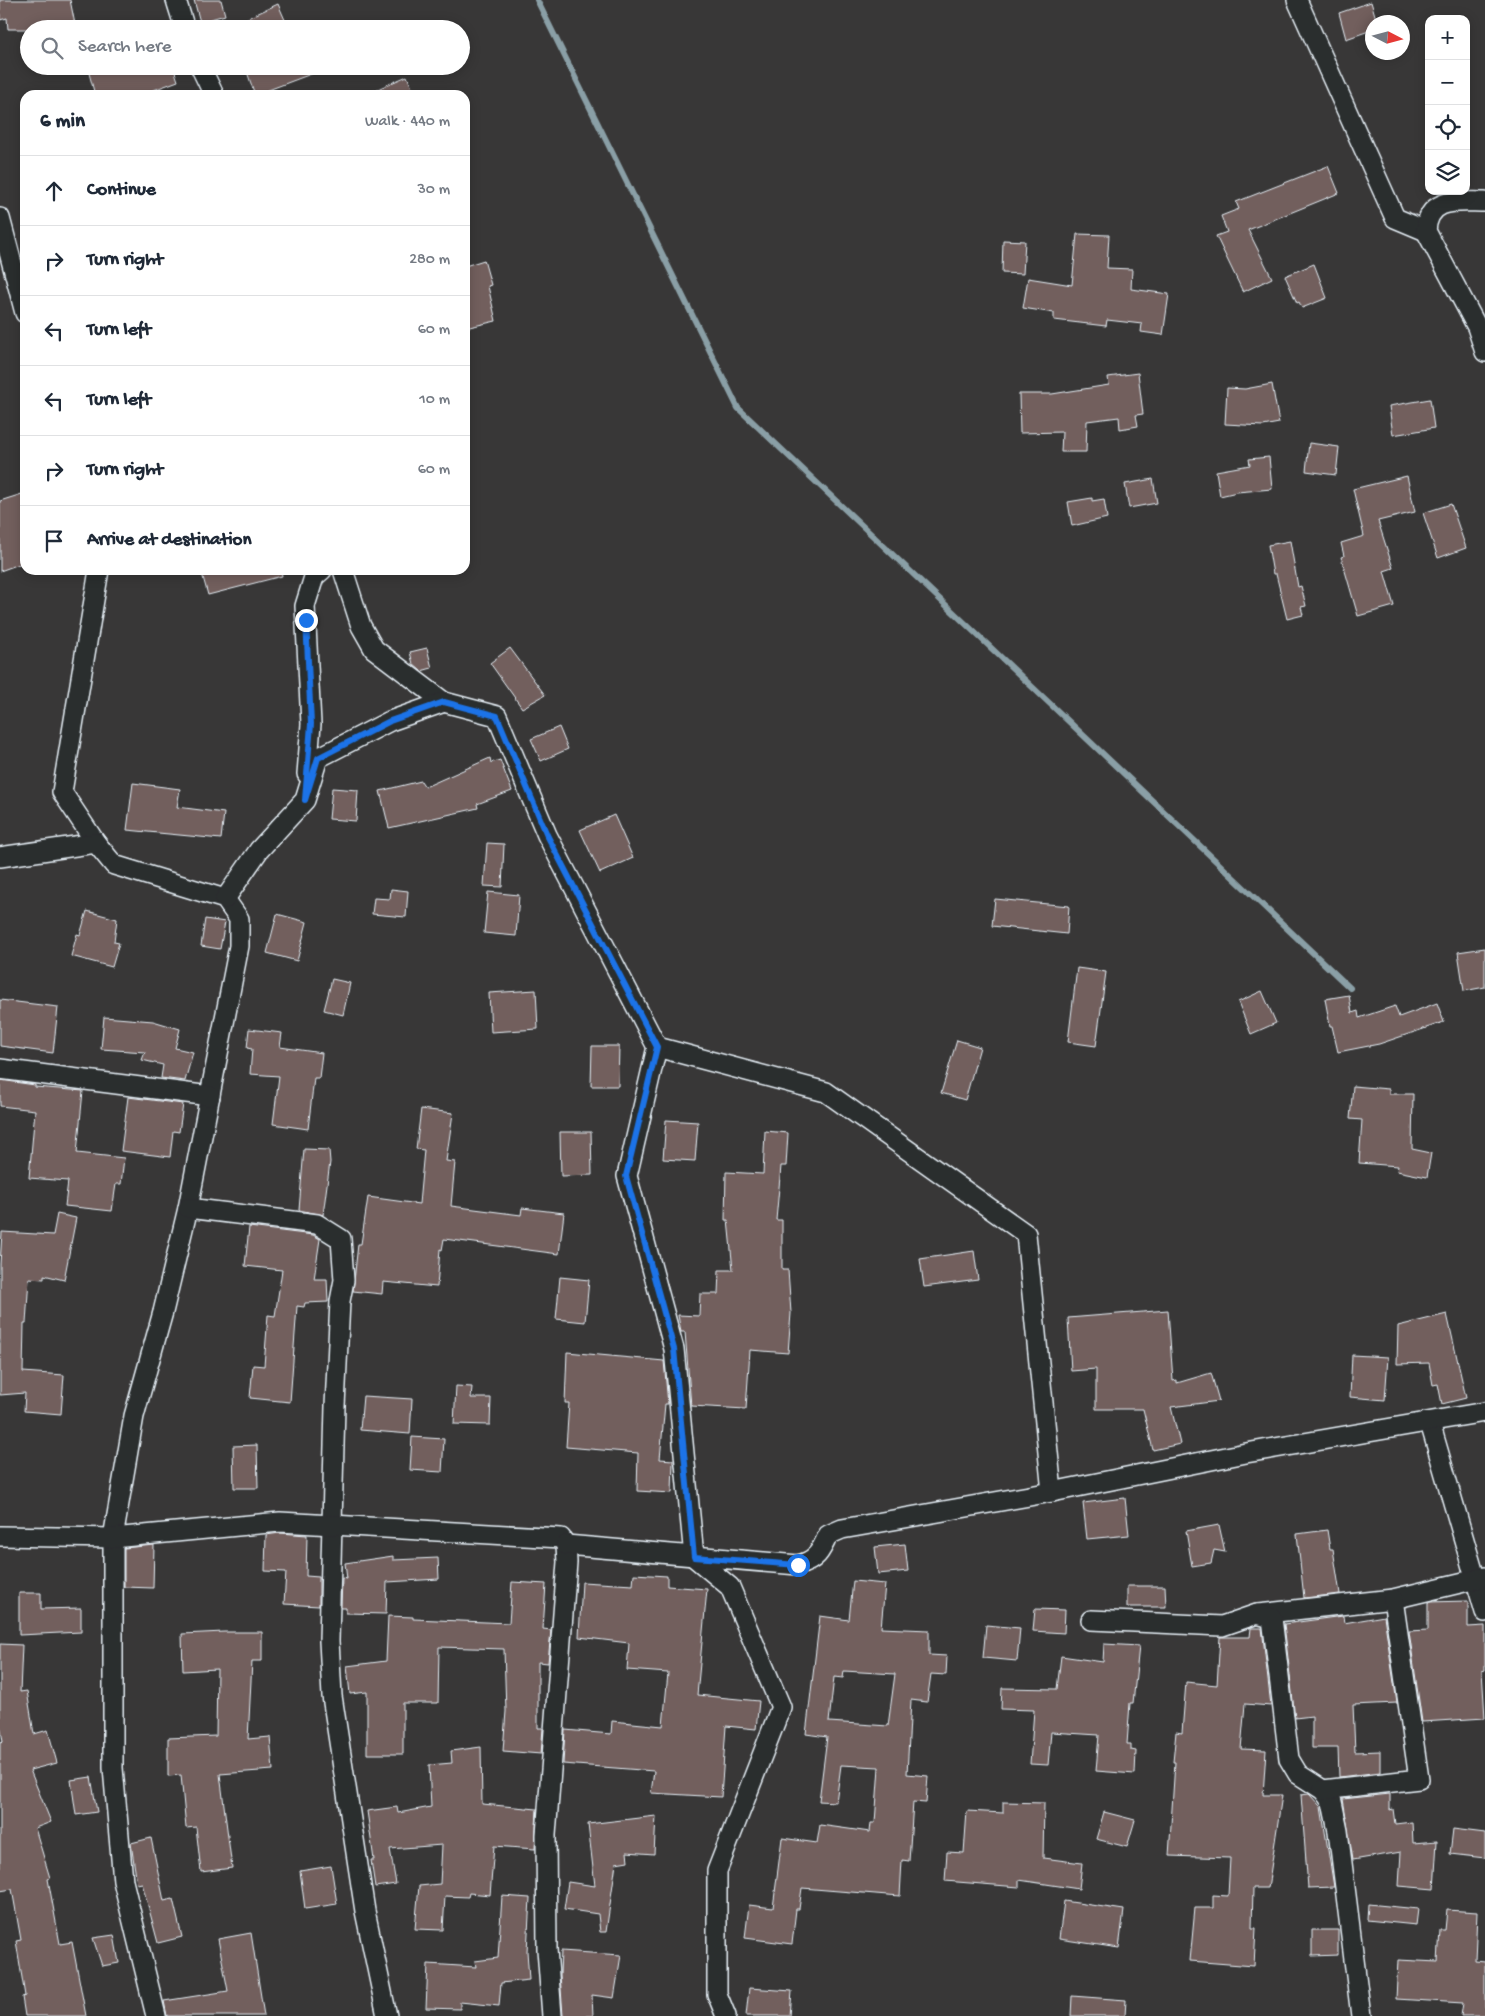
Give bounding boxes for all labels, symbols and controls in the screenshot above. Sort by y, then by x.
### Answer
north arrow [1365,15,1410,60]
map controls [1425,15,1470,195]
button: + [1425,15,1470,60]
search box [20,20,470,75]
icon: search [38,34,66,62]
text: Search here [78,36,172,59]
button: − [1425,60,1470,105]
button: locate [1425,105,1470,150]
text: 6 min [40,110,85,135]
text: Walk · 440 m [365,113,450,132]
button: layers [1425,150,1470,195]
icon: ahead [40,177,68,205]
text: Continue [87,179,156,202]
text: 30 m [417,181,450,200]
icon: right [40,247,68,275]
text: Turn right [87,249,163,272]
text: 280 m [409,251,450,270]
icon: left [40,317,68,345]
text: Turn left [87,319,151,342]
text: 60 m [418,321,450,340]
icon: left [40,387,68,415]
text: Turn left [87,389,151,412]
text: 10 m [419,391,450,410]
icon: right [40,457,68,485]
text: Turn right [87,459,163,482]
text: 60 m [418,461,450,480]
icon: arrive [40,527,68,555]
text: Arrive at destination [87,529,251,552]
route end [295,609,318,632]
route start [787,1554,810,1577]

